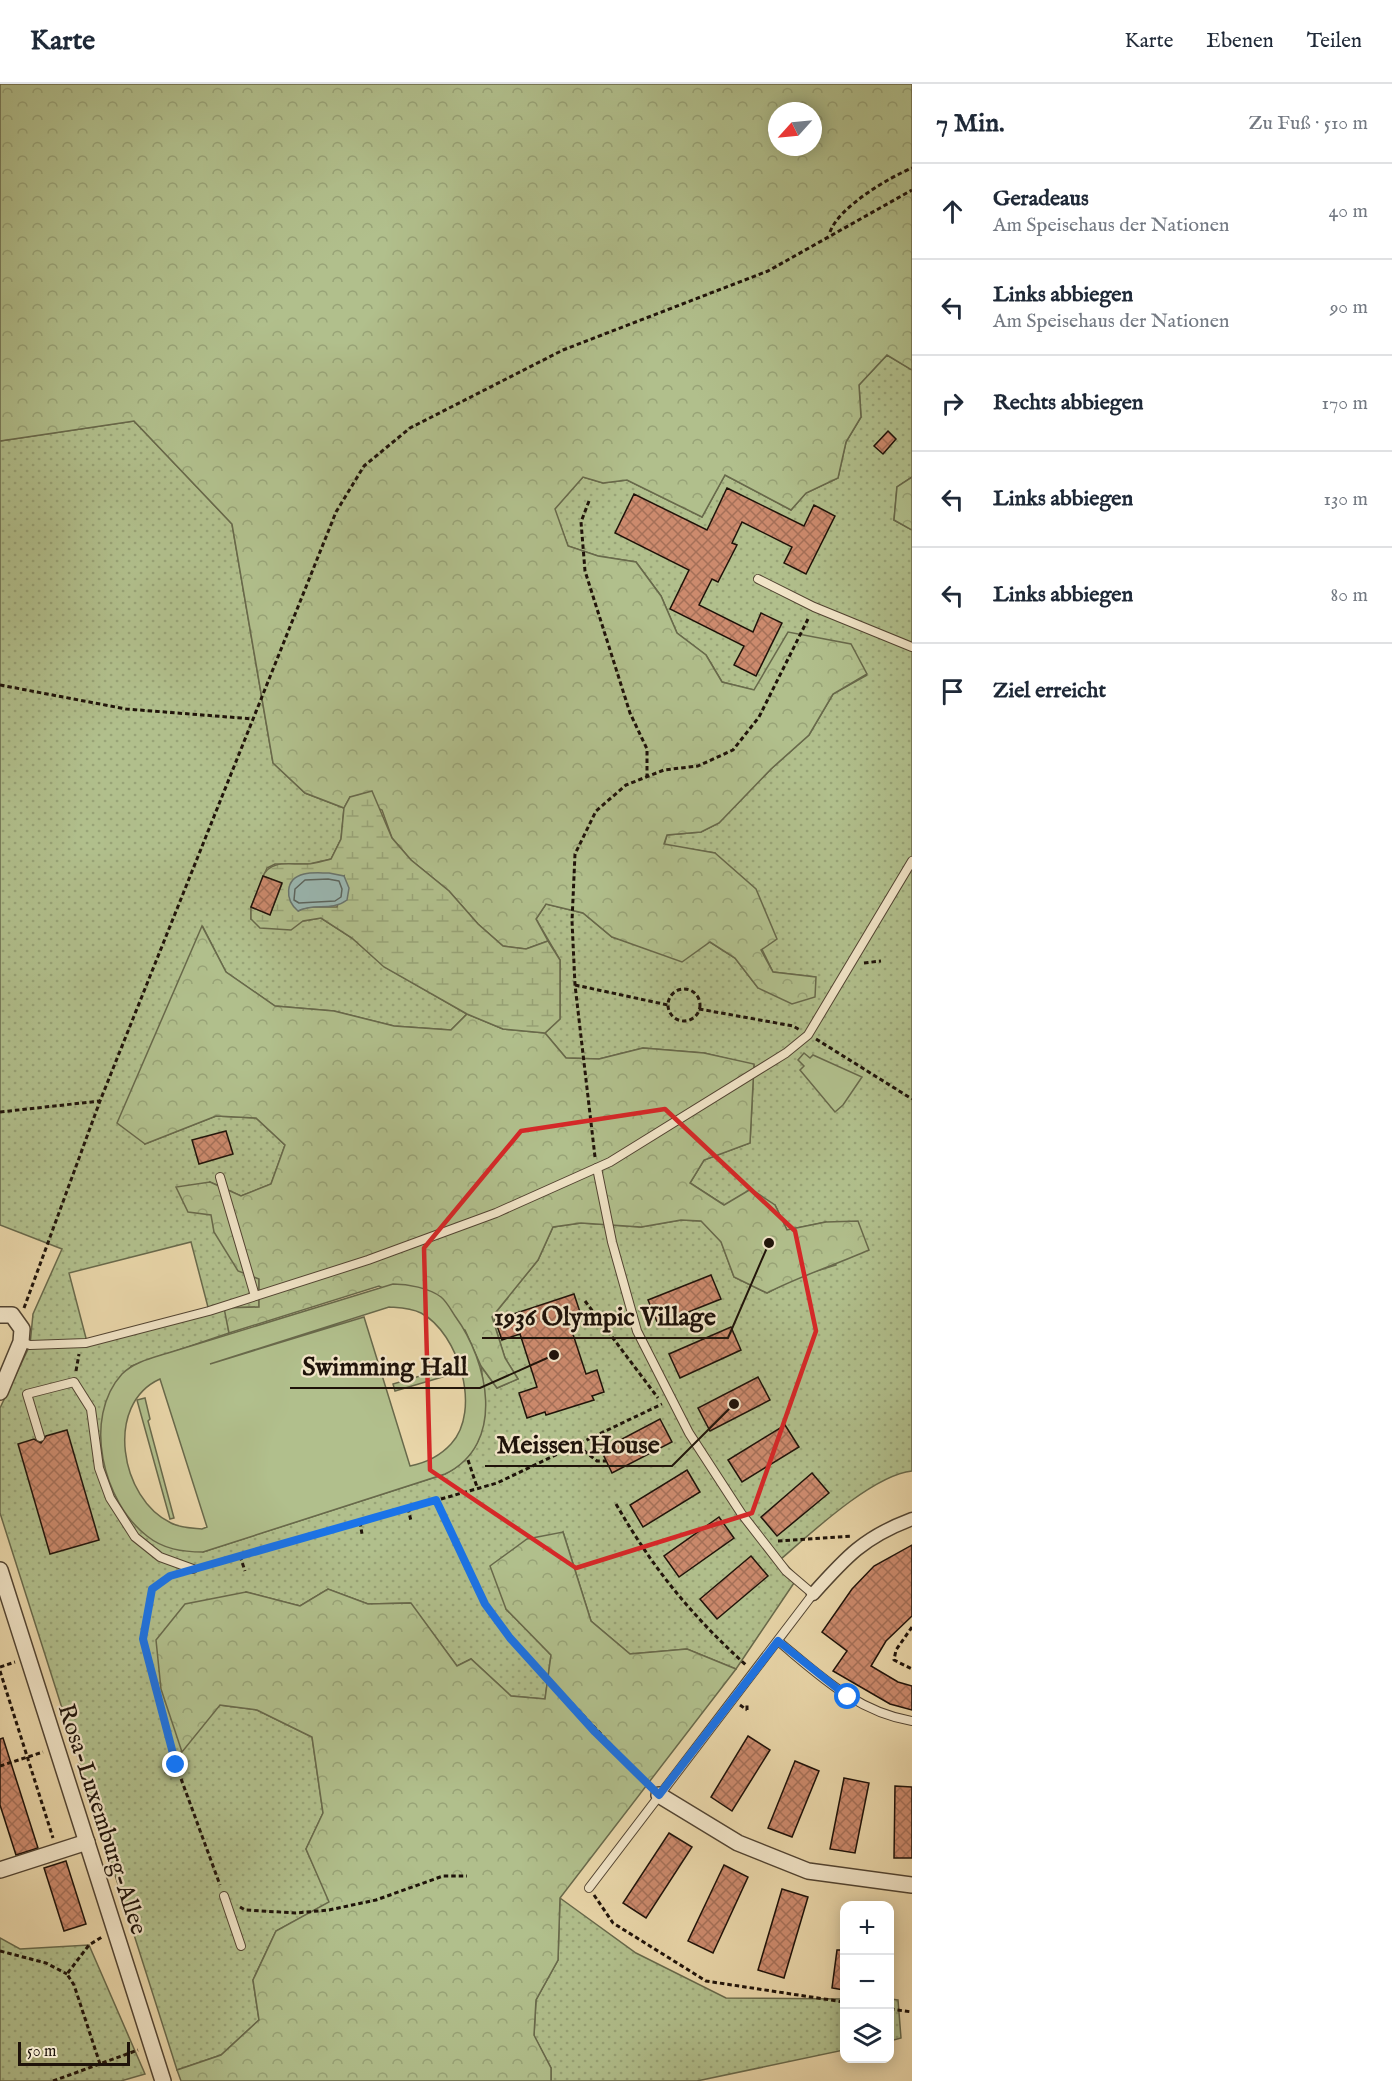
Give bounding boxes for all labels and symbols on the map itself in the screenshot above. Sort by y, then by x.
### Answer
north arrow [768,102,822,156]
callout: 1936 Olympic Village [482,1294,728,1338]
text: 1936 Olympic Village [494,1301,716,1334]
callout: Swimming Hall [290,1344,480,1388]
text: Swimming Hall [302,1351,469,1384]
callout: Meissen House [485,1422,672,1466]
text: Meissen House [496,1429,660,1462]
route start [834,1683,860,1709]
street label: Rosa-Luxemburg-Allee [50,1700,154,1939]
route end [162,1751,188,1777]
scale bar [18,2039,130,2066]

